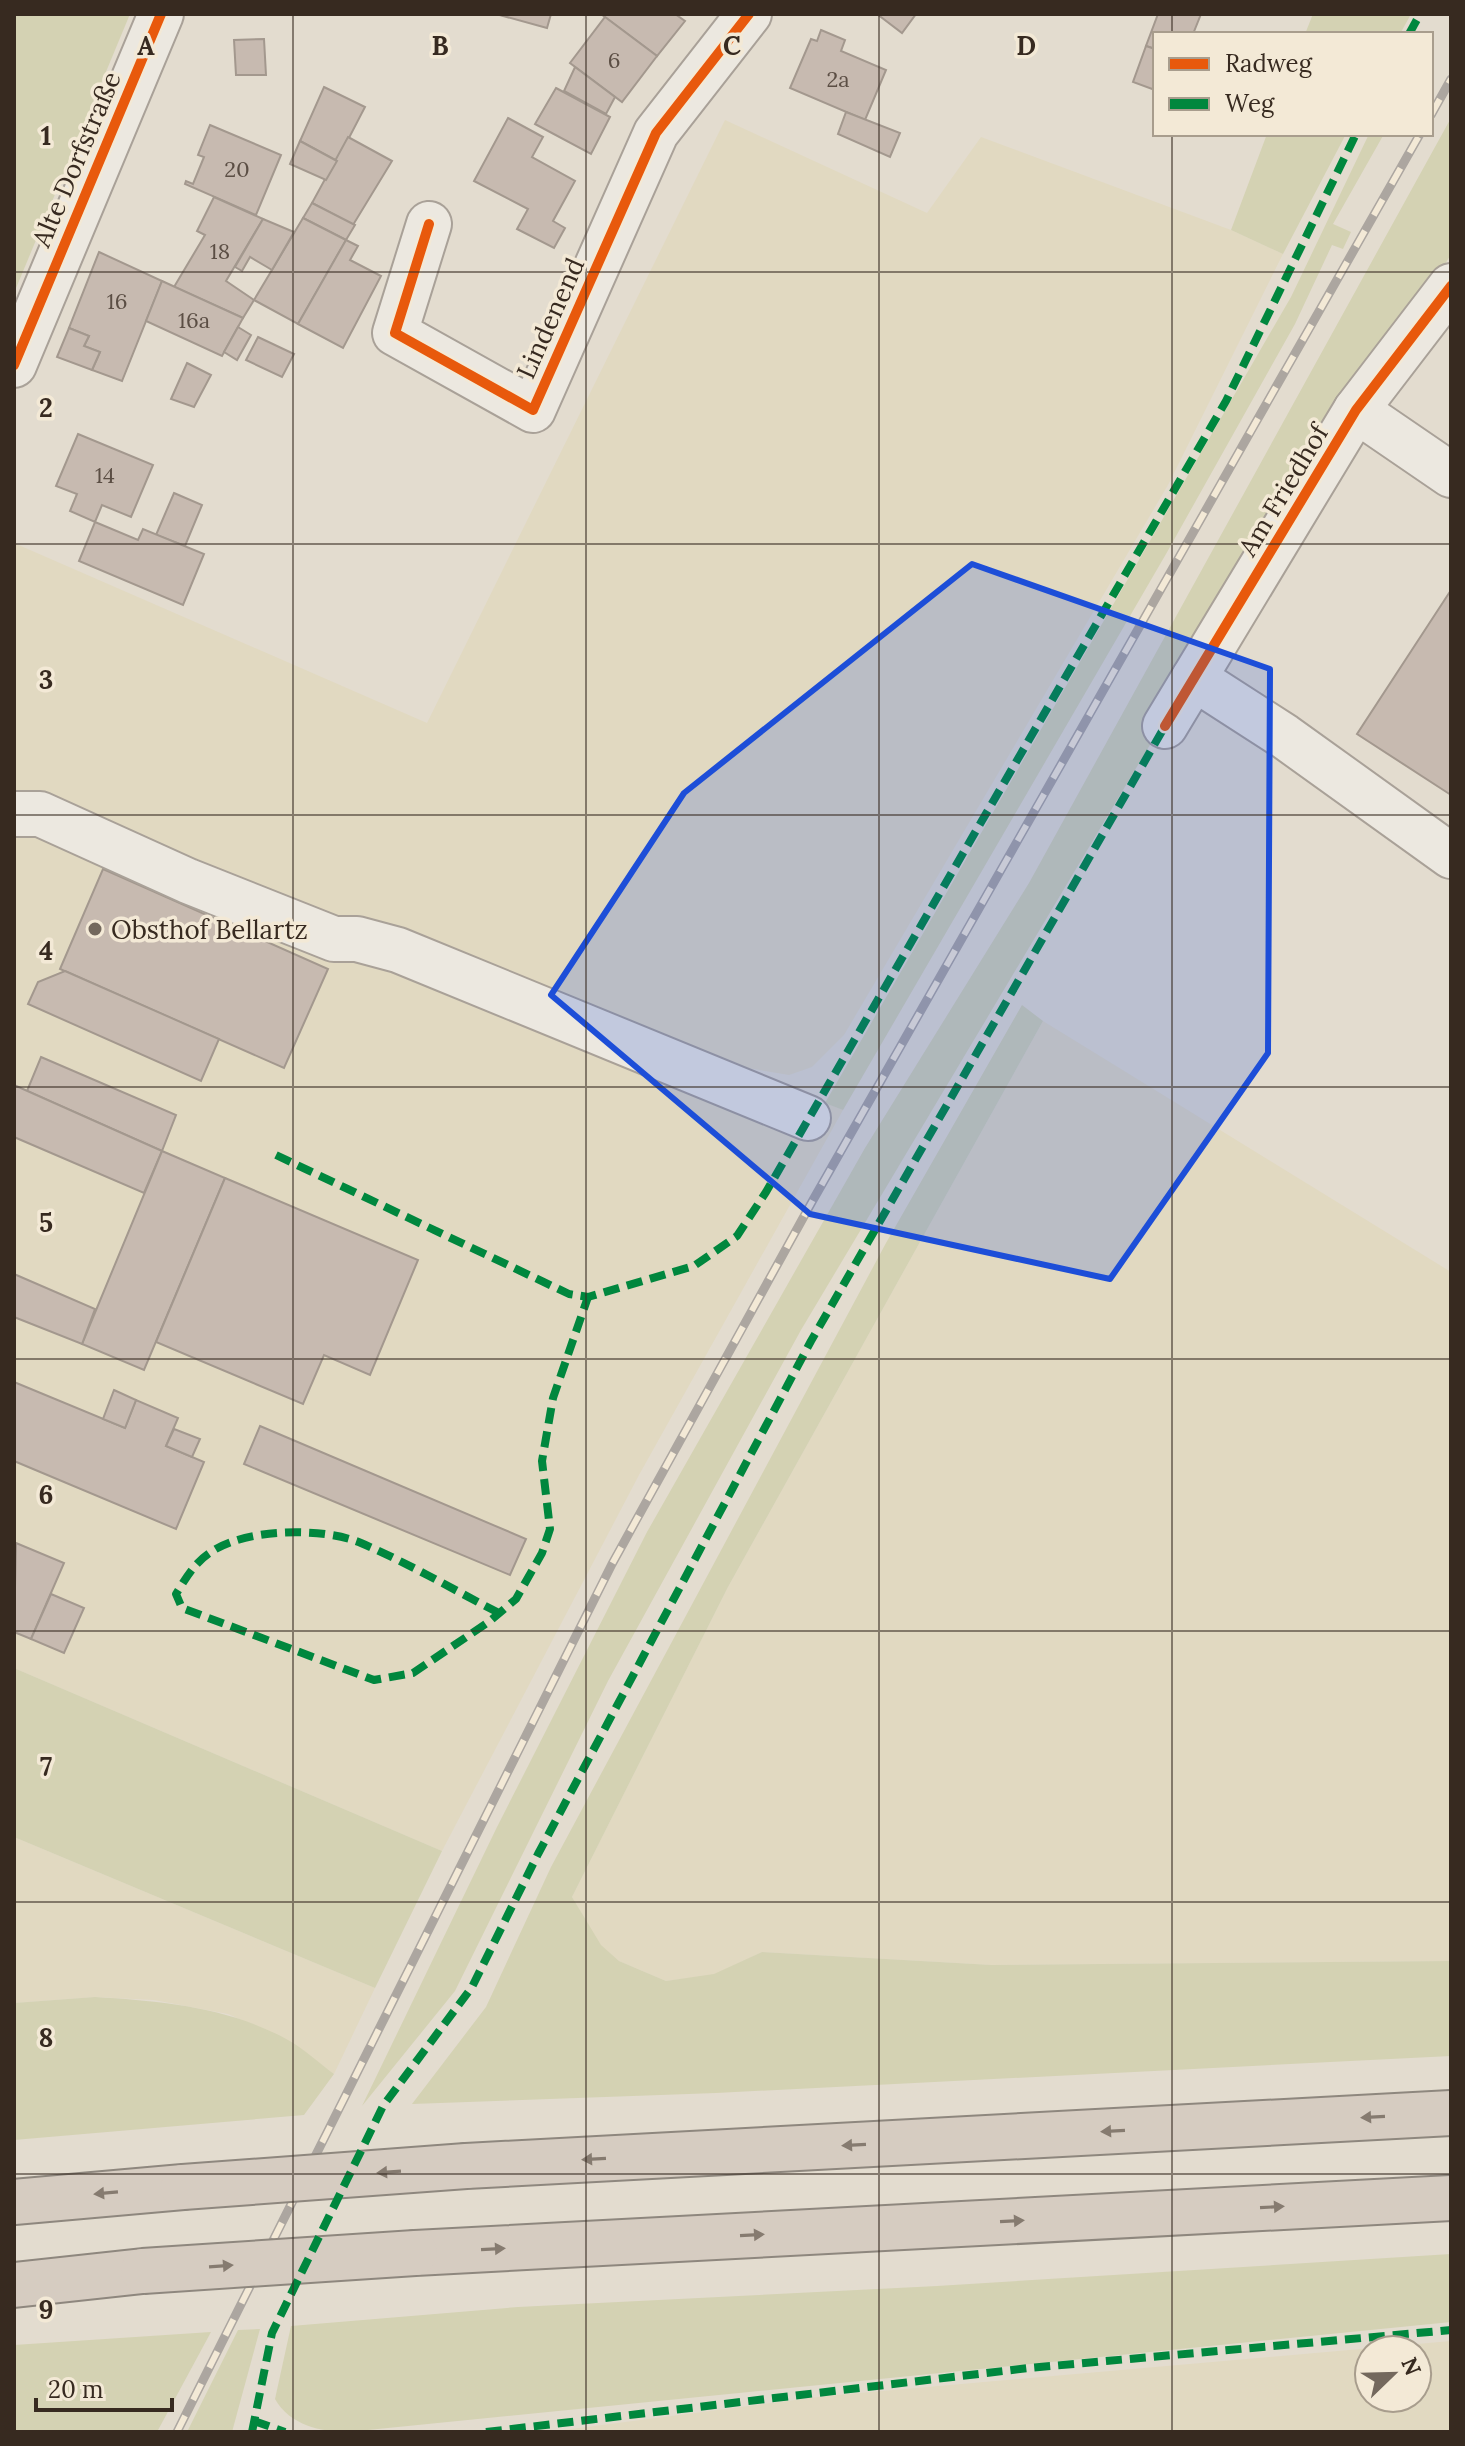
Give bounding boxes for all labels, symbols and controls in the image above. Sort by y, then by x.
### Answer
text: A [137,29,155,62]
text: B [431,29,449,62]
text: C [723,29,741,62]
text: D [1016,29,1036,62]
legend [1153,32,1433,136]
house number: 6 [608,46,620,74]
text: Radweg [1225,48,1313,79]
house number: 2a [826,65,850,93]
street label: Alte Dorfstraße [24,66,128,253]
text: Weg [1225,88,1275,119]
text: 1 [41,119,51,152]
house number: 20 [224,155,250,183]
house number: 18 [210,237,230,265]
street label: Lindenend [509,252,591,384]
house number: 16 [107,287,127,315]
house number: 16a [178,306,210,334]
text: 2 [39,391,53,424]
street label: Am Friedhof [1230,416,1336,563]
house number: 14 [95,461,115,489]
text: 3 [39,663,53,696]
place label: Obsthof Bellartz [111,913,308,946]
marker: Obsthof Bellartz [86,920,104,938]
text: 4 [39,934,53,967]
text: 5 [39,1206,53,1239]
text: 6 [39,1478,53,1511]
text: 7 [40,1750,52,1783]
text: 8 [39,2021,53,2054]
one-way arrow [1360,2111,1385,2124]
one-way arrow [1101,2125,1126,2138]
one-way arrow [841,2139,866,2152]
one-way arrow [581,2153,606,2166]
one-way arrow [376,2166,401,2179]
one-way arrow [93,2187,118,2200]
one-way arrow [1260,2201,1285,2214]
one-way arrow [1000,2214,1025,2227]
one-way arrow [740,2228,765,2241]
one-way arrow [481,2242,506,2255]
one-way arrow [209,2259,234,2272]
text: 9 [39,2293,53,2326]
north arrow [1353,2334,1433,2414]
text: N [1395,2353,1428,2379]
scale bar [36,2362,172,2412]
text: 20 m [48,2374,104,2405]

